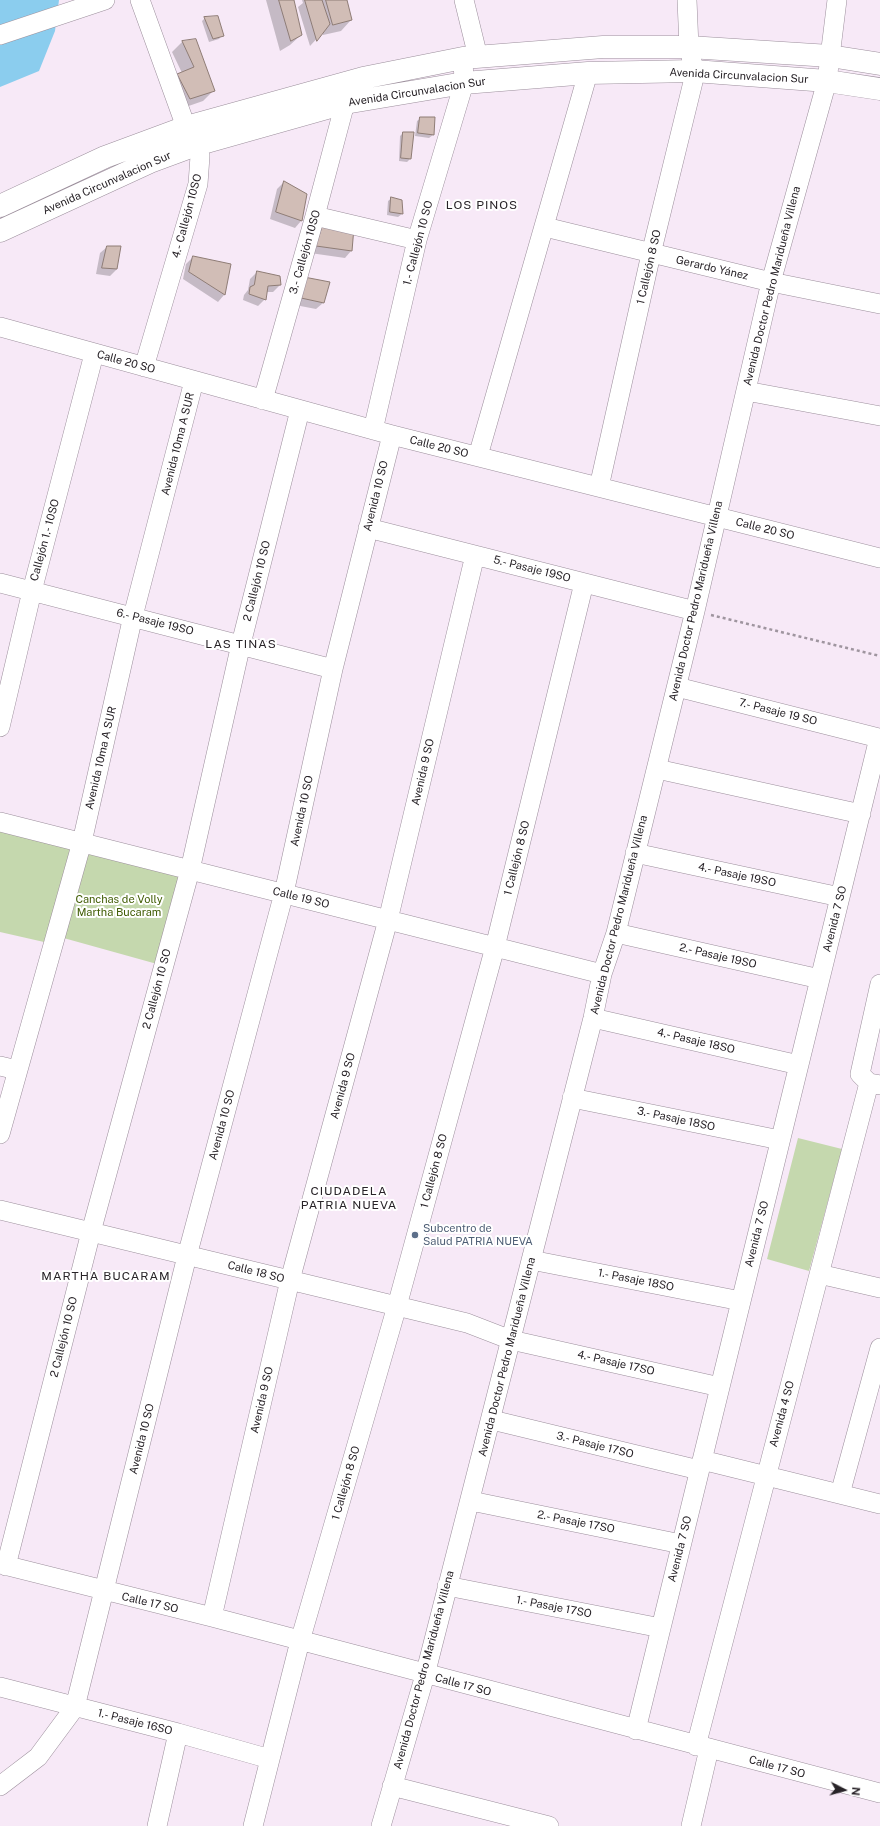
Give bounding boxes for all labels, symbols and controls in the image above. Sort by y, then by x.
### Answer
street label: Avenida Circunvalacion Sur [669,66,809,86]
street label: Avenida Circunvalacion Sur [347,75,487,109]
street label: Avenida Circunvalacion Sur [41,149,173,217]
street label: 4.- Callejón 10SO [169,172,205,260]
street label: Avenida Doctor Pedro Maridueña Villena [741,185,803,387]
district label: LOS PINOS [446,198,518,212]
street label: 1.- Callejón 10 SO [400,199,436,287]
street label: 3.- Callejón 10SO [287,208,323,296]
street label: 1 Callejón 8 SO [634,228,664,306]
street label: Gerardo Yánez [674,253,750,283]
street label: Calle 20 SO [95,348,157,376]
street label: Avenida 10ma A SUR [159,391,197,497]
street label: Calle 20 SO [408,433,470,461]
street label: Avenida 10 SO [361,459,391,533]
street label: Callejón 1.- 10SO [28,498,62,582]
street label: Avenida Doctor Pedro Maridueña Villena [666,500,726,702]
street label: Calle 20 SO [734,515,796,543]
street label: 2 Callejón 10 SO [241,539,273,623]
street label: 5.- Pasaje 19SO [492,553,572,585]
street label: 6.- Pasaje 19SO [115,606,195,638]
district label: LAS TINAS [205,637,277,651]
street label: 7.- Pasaje 19 SO [737,696,819,728]
street label: Avenida 10ma A SUR [83,705,119,811]
street label: Avenida 9 SO [409,737,437,807]
street label: Avenida 10 SO [288,774,316,848]
street label: Avenida Doctor Pedro Maridueña Villena [588,814,650,1016]
street label: 1 Callejón 8 SO [501,819,533,897]
street label: 4.- Pasaje 19SO [697,860,777,890]
street label: Calle 19 SO [271,885,331,911]
street label: Avenida 7 SO [820,885,850,953]
park label: Canchas de Volly Martha Bucaram [75,893,163,919]
street label: 2.- Pasaje 19SO [678,941,758,971]
street label: 2 Callejón 10 SO [140,947,174,1031]
street label: 4.- Pasaje 18SO [656,1026,736,1056]
street label: Avenida 9 SO [328,1051,358,1121]
street label: Avenida 10 SO [206,1088,238,1162]
street label: 3.- Pasaje 18SO [636,1104,716,1134]
street label: 1 Callejón 8 SO [418,1132,450,1210]
district label: CIUDADELA PATRIA NUEVA [301,1184,397,1212]
street label: Avenida 7 SO [742,1200,772,1268]
place label: Subcentro de Salud PATRIA NUEVA [423,1222,533,1248]
marker: Subcentro de Salud PATRIA NUEVA [410,1230,420,1240]
street label: Avenida Doctor Pedro Maridueña Villena [476,1256,538,1458]
street label: Calle 18 SO [226,1259,286,1285]
street label: 1.- Pasaje 18SO [597,1266,675,1294]
district label: MARTHA BUCARAM [41,1269,171,1283]
street label: 2 Callejón 10 SO [48,1295,80,1379]
street label: 4.- Pasaje 17SO [576,1348,656,1378]
street label: Avenida 9 SO [248,1365,276,1435]
street label: Avenida 4 SO [767,1379,797,1449]
street label: Avenida 10 SO [127,1402,157,1476]
street label: 3.- Pasaje 17SO [555,1429,635,1461]
street label: 1 Callejón 8 SO [329,1444,363,1522]
street label: 2.- Pasaje 17SO [536,1508,616,1536]
street label: Avenida 7 SO [665,1515,695,1583]
street label: Avenida Doctor Pedro Maridueña Villena [391,1569,457,1771]
street label: Calle 17 SO [120,1590,180,1616]
street label: 1.- Pasaje 17SO [515,1593,593,1621]
street label: Calle 17 SO [433,1671,493,1699]
street label: 1.- Pasaje 16SO [96,1706,174,1738]
street label: Calle 17 SO [747,1753,807,1781]
north arrow [824,1770,864,1810]
text: N [850,1786,862,1796]

